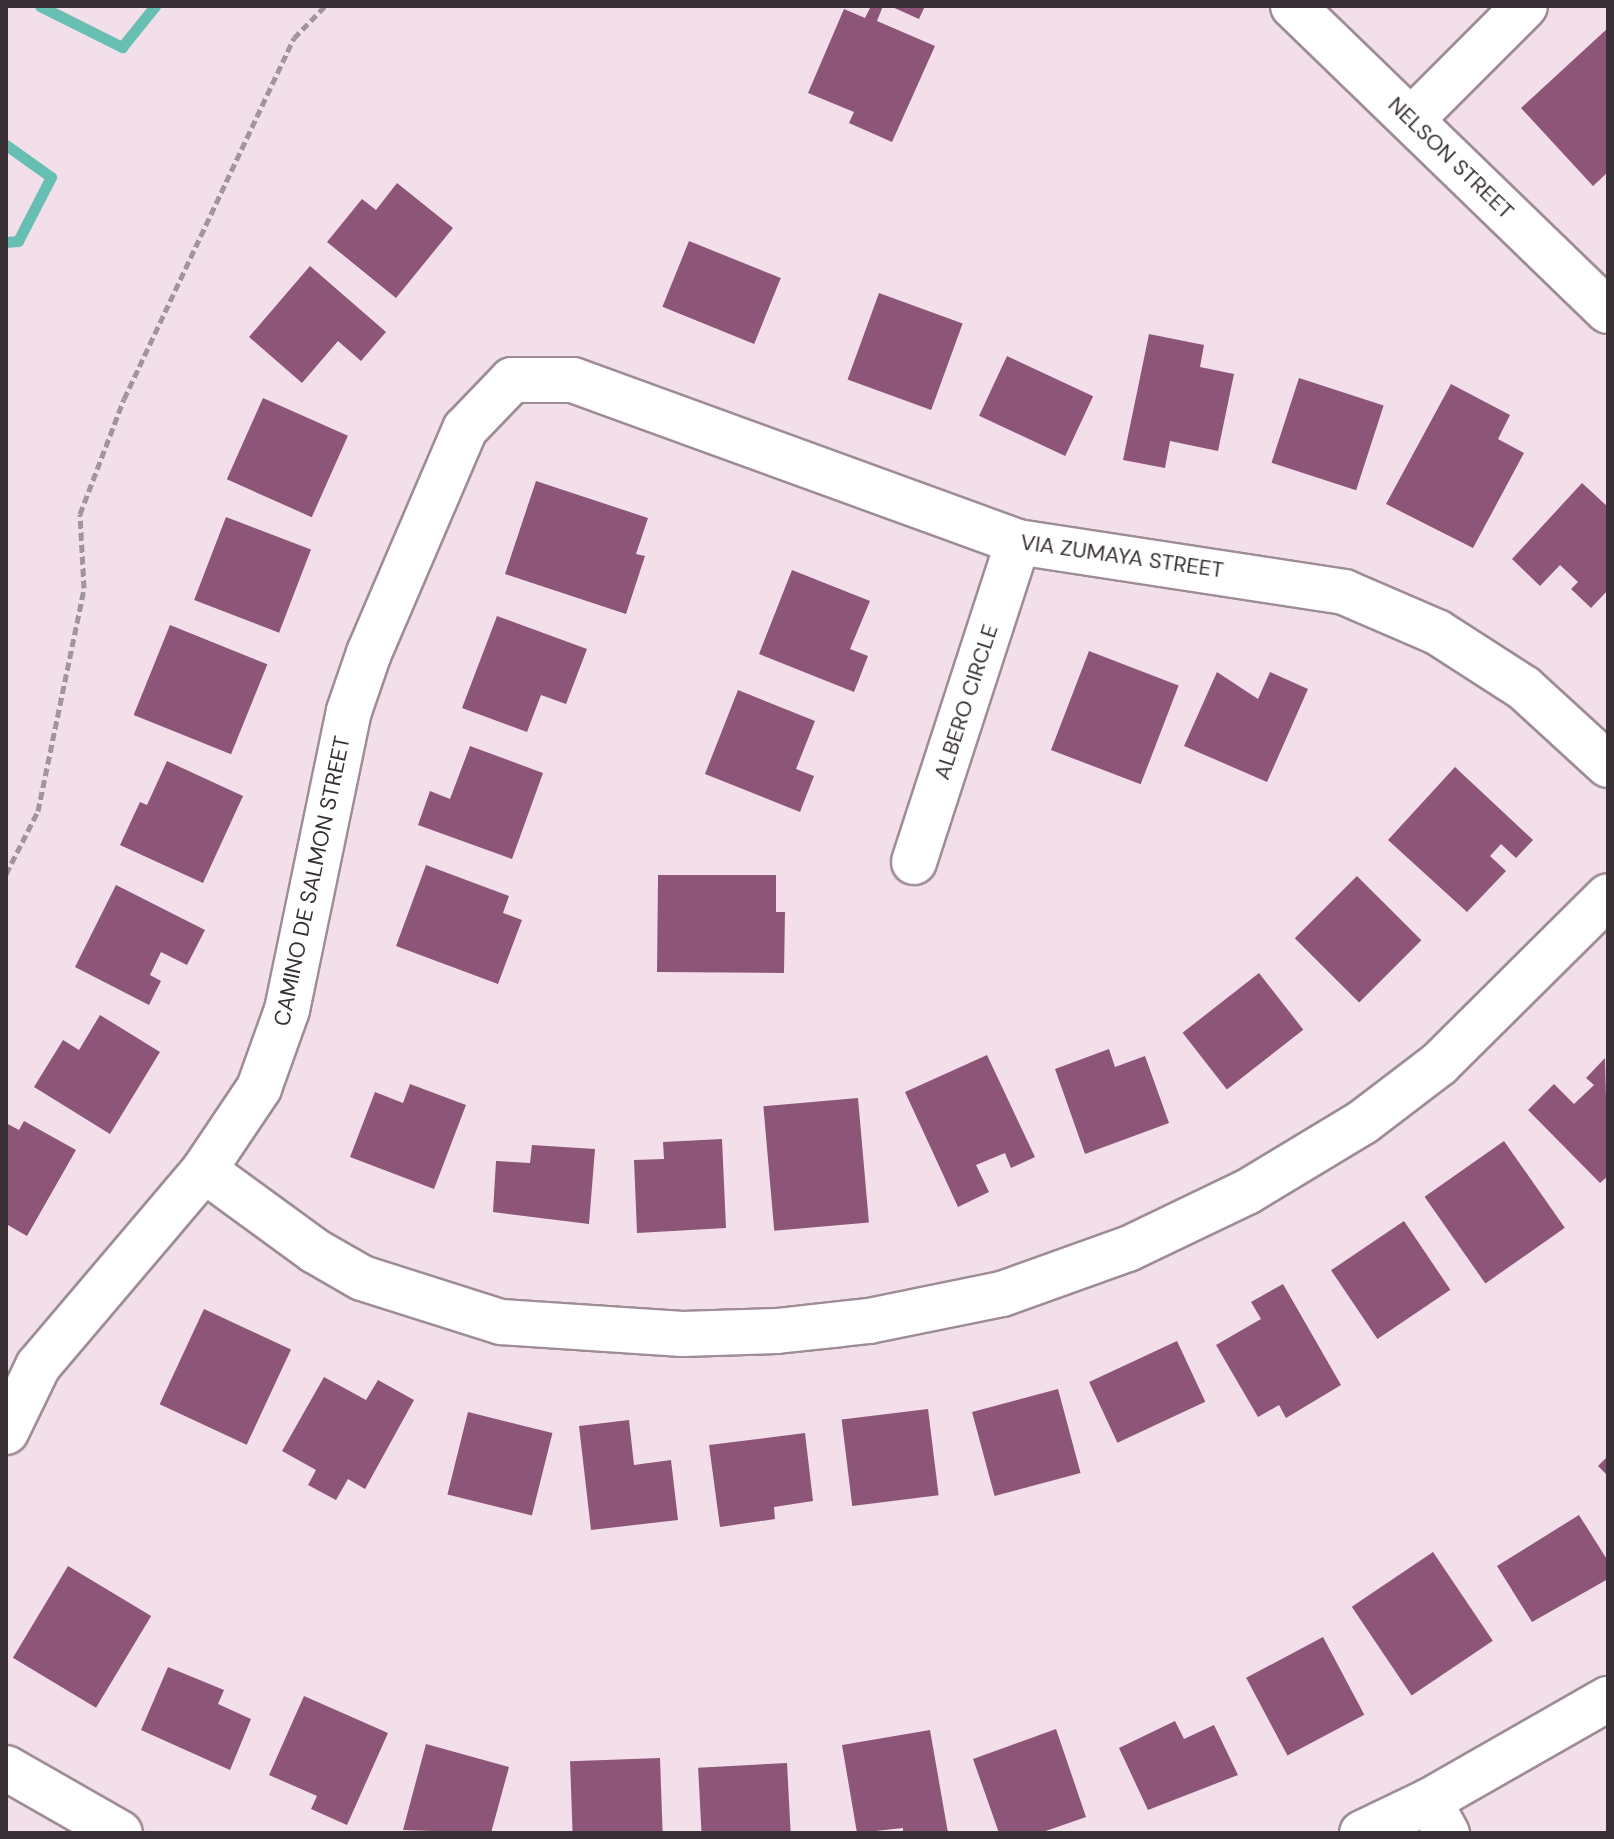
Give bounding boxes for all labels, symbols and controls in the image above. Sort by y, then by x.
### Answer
street label: NELSON STREET [1383,91,1519,225]
street label: VIA ZUMAYA STREET [1019,529,1225,583]
street label: ALBERO CIRCLE [928,621,1004,783]
street label: CAMINO DE SALMON STREET [268,734,356,1028]

